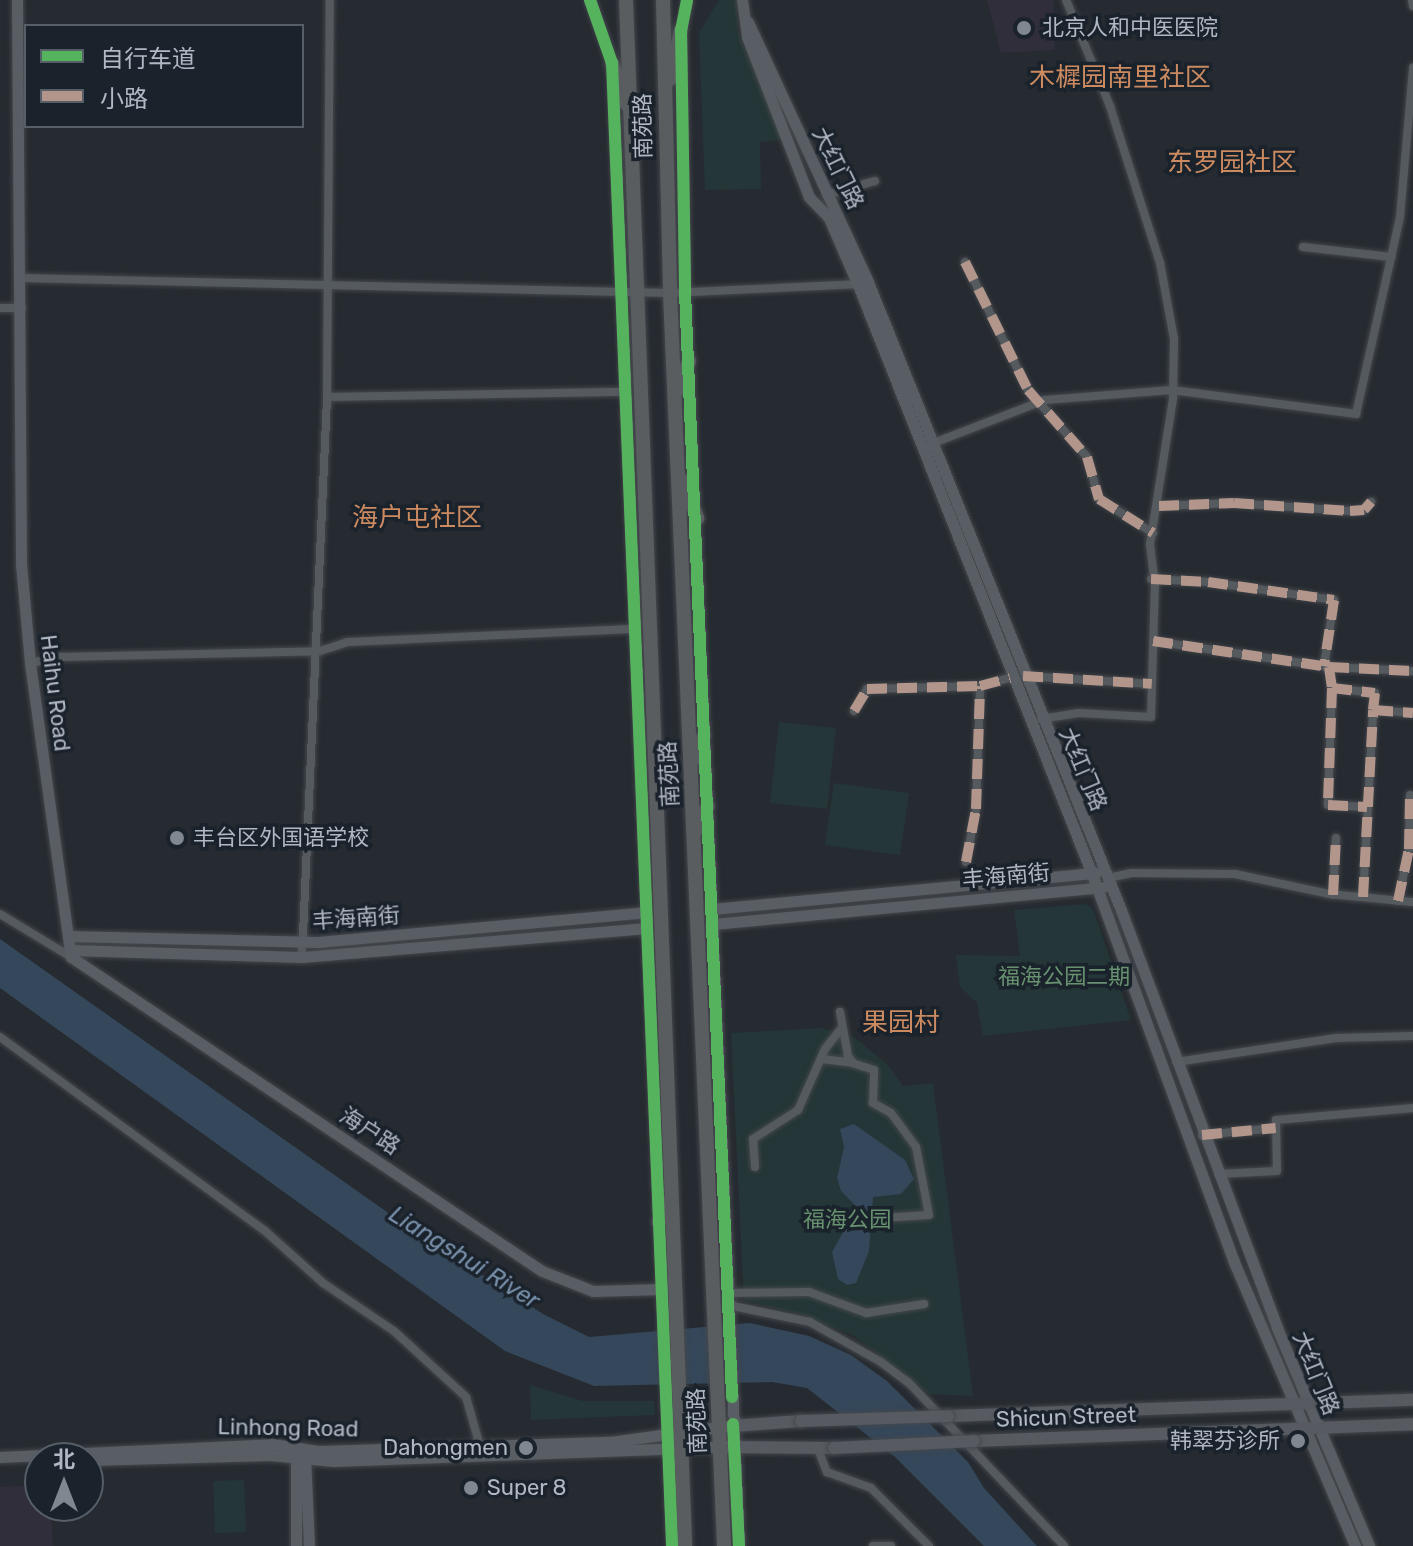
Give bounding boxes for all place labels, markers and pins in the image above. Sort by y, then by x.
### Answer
place label: 北京人和中医医院 [1042,15,1218,41]
marker: 北京人和中医医院 [1013,17,1035,39]
place label: 丰台区外国语学校 [193,825,369,851]
marker: 丰台区外国语学校 [168,829,186,847]
place label: 韩翠芬诊所 [1170,1428,1280,1454]
marker: 韩翠芬诊所 [1287,1430,1309,1452]
place label: Dahongmen [383,1435,508,1461]
marker: Dahongmen [515,1437,537,1459]
place label: Super 8 [487,1475,567,1501]
marker: Super 8 [462,1479,480,1497]

